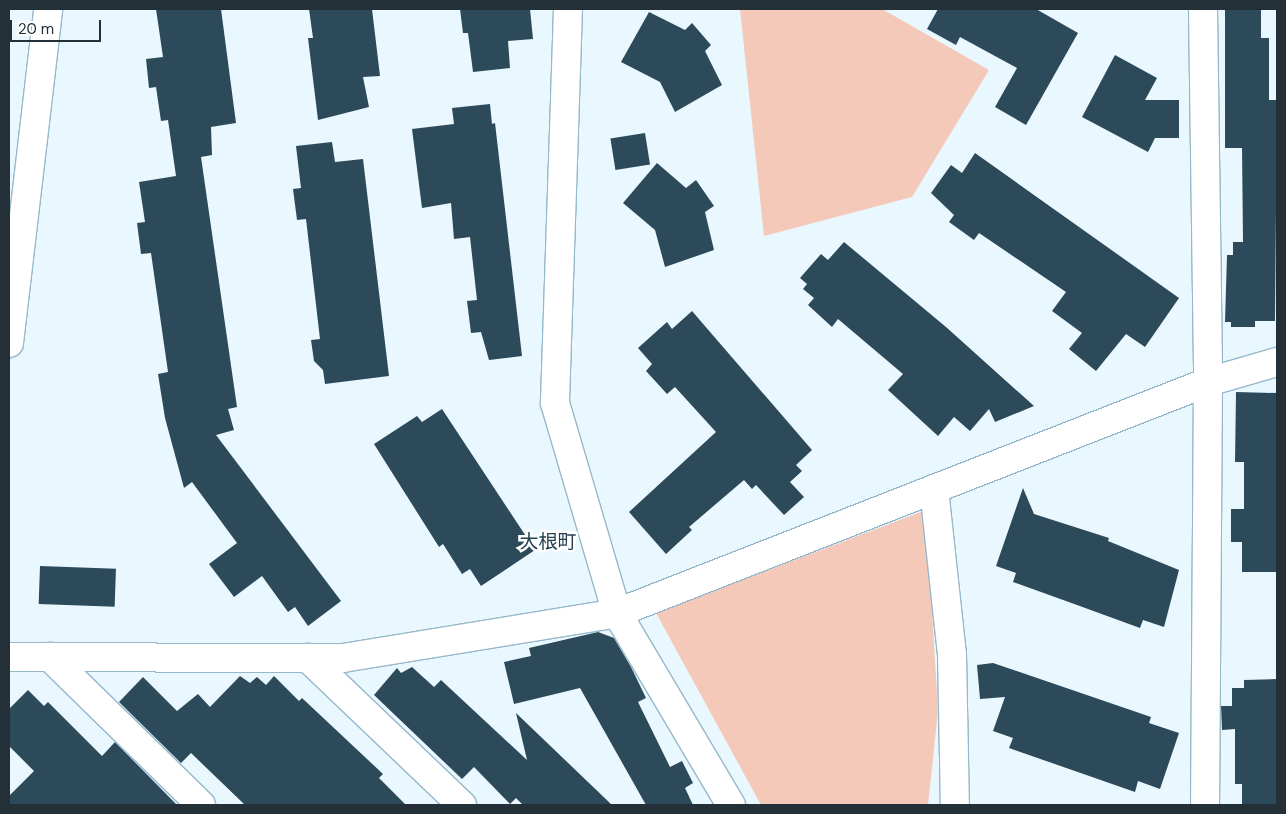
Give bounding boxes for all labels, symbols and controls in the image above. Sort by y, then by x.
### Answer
scale bar [12,10,104,42]
text: 20 m [18,19,54,39]
district label: 大根町 [520,531,576,553]

